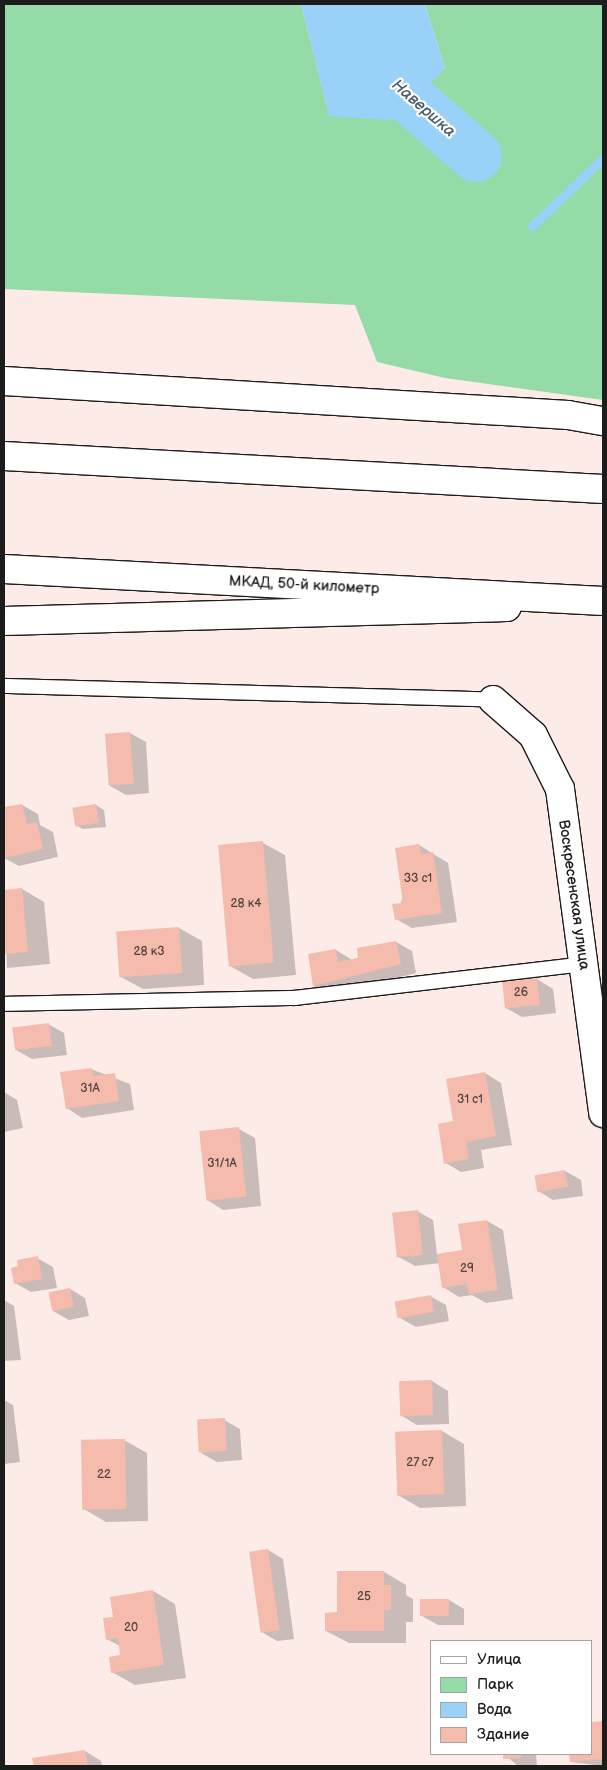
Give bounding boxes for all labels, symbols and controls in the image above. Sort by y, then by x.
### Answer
water label: Навершка [387,76,459,142]
street label: МКАД, 50-й километр [228,572,380,598]
street label: Воскресенская улица [555,819,593,971]
house number: 33 с1 [404,872,432,886]
house number: 28 к4 [230,897,262,911]
house number: 28 к3 [133,945,165,959]
house number: 26 [514,986,528,1000]
house number: 31А [80,1082,100,1096]
house number: 31 с1 [457,1093,483,1107]
house number: 31/1А [207,1157,237,1171]
house number: 29 [460,1262,474,1276]
house number: 27 с7 [406,1456,434,1470]
house number: 22 [97,1468,111,1482]
house number: 25 [357,1590,371,1604]
house number: 20 [124,1621,138,1635]
legend [430,1640,592,1755]
text: Улица [477,1650,521,1669]
text: Парк [477,1675,514,1694]
text: Вода [477,1700,512,1719]
text: Здание [477,1725,529,1744]

